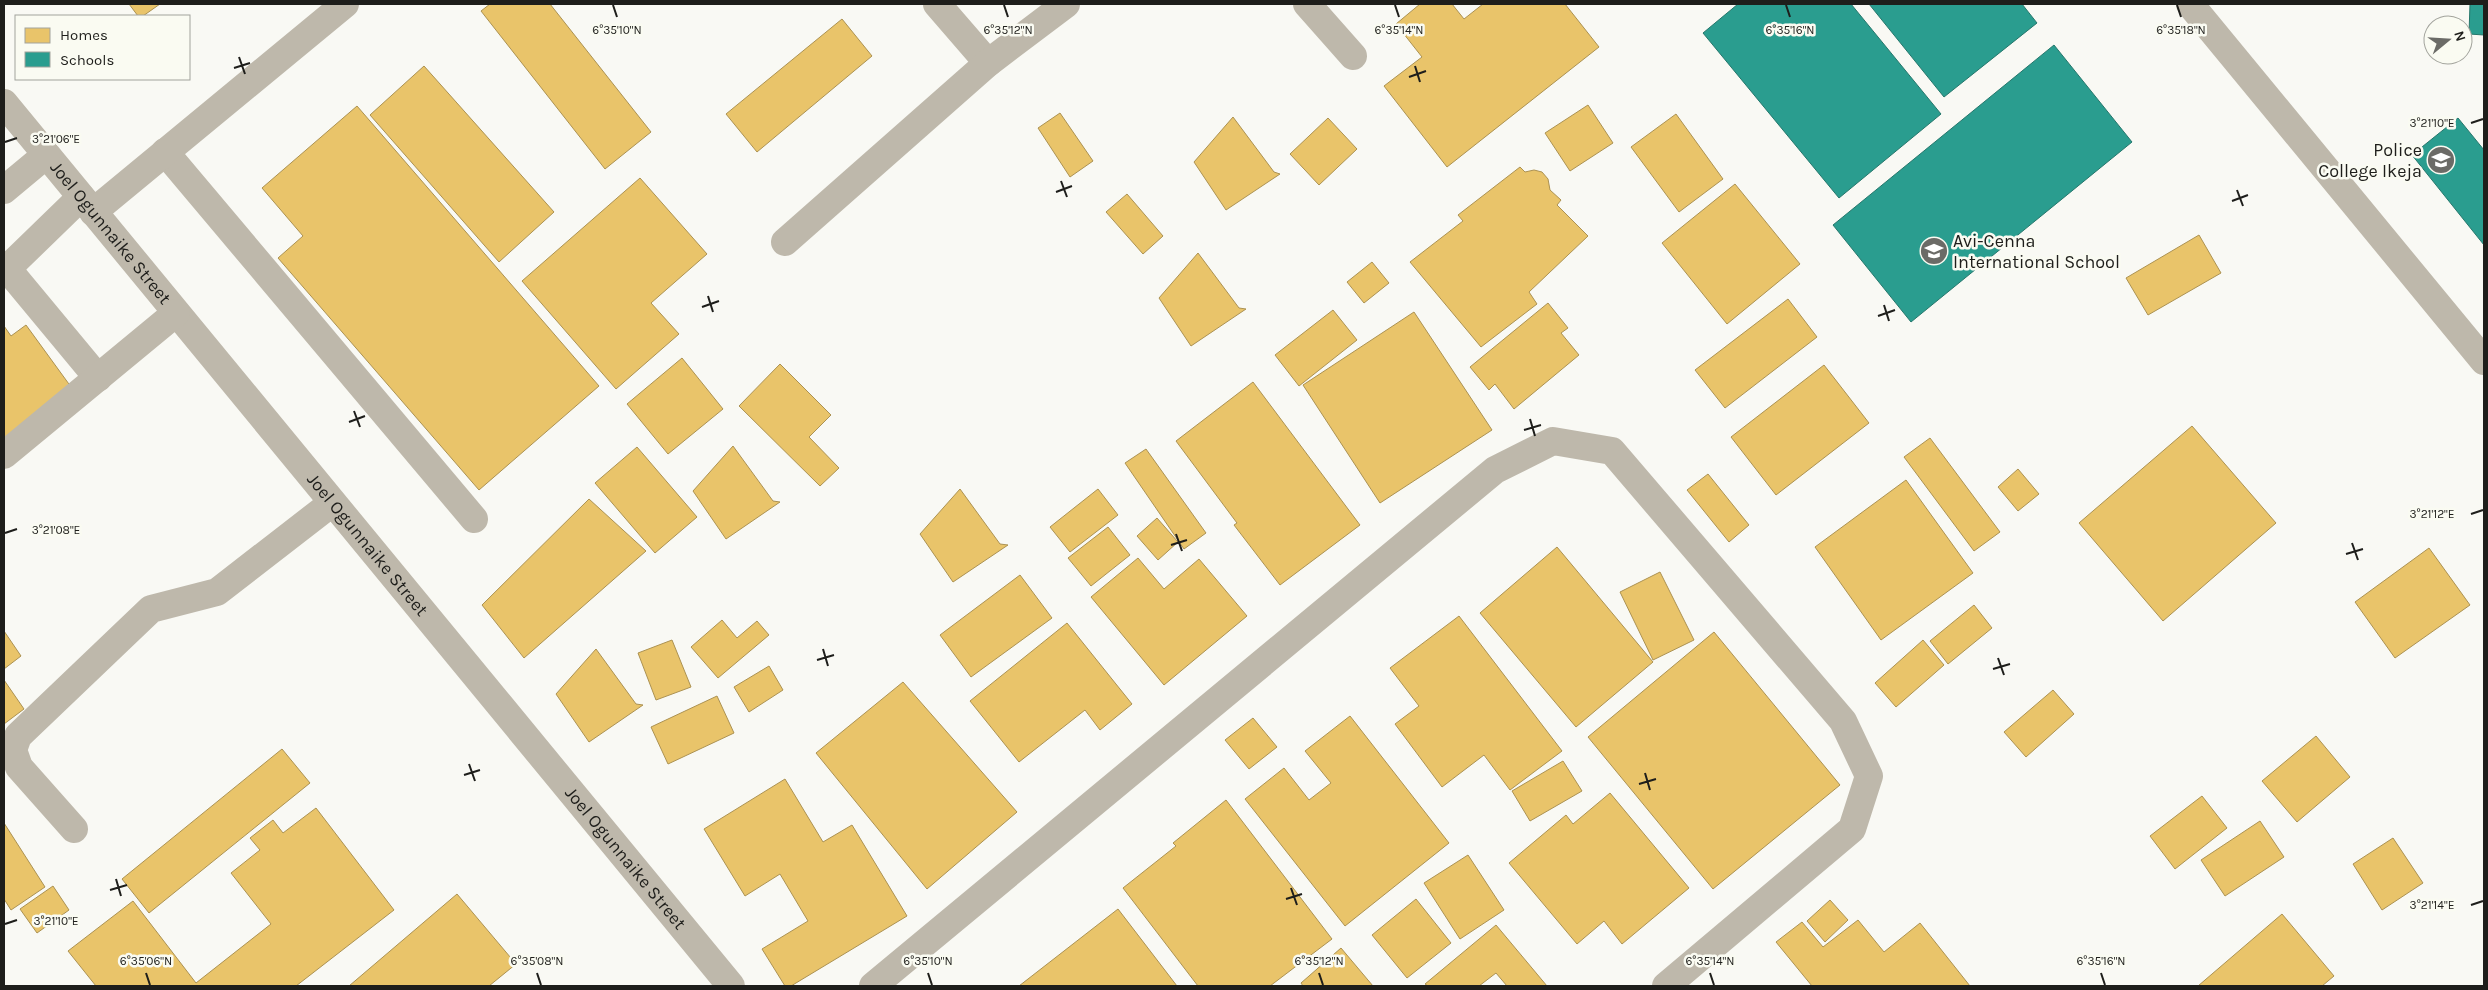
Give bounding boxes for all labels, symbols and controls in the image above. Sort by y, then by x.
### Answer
legend [15,15,190,80]
north arrow [2423,15,2473,65]
text: 6°35'10"N [592,23,642,37]
text: 6°35'12"N [983,23,1033,37]
text: 6°35'14"N [1375,23,1423,37]
text: 6°35'16"N [1765,23,1815,37]
text: 6°35'18"N [2156,23,2206,37]
text: Homes [60,26,108,44]
text: N [2450,29,2470,44]
text: Schools [60,51,114,69]
text: 3°21'10"E [2409,116,2455,130]
text: 3°21'06"E [32,132,80,146]
place label: Police College Ikeja [2318,139,2422,182]
school or university icon: Police College Ikeja [2426,145,2456,175]
street label: Joel Ogunnaike Street [46,157,176,309]
place label: Avi-Cenna International School [1953,230,2120,273]
school or university icon: Avi-Cenna International School [1919,236,1949,266]
street label: Joel Ogunnaike Street [302,469,433,621]
text: 3°21'12"E [2409,507,2455,521]
text: 3°21'08"E [32,523,80,537]
street label: Joel Ogunnaike Street [560,782,691,934]
text: 3°21'14"E [2410,898,2454,912]
text: 3°21'10"E [33,914,79,928]
text: 6°35'06"N [120,954,172,968]
text: 6°35'08"N [511,954,563,968]
text: 6°35'10"N [903,954,953,968]
text: 6°35'12"N [1294,954,1344,968]
text: 6°35'14"N [1686,954,1734,968]
text: 6°35'16"N [2076,954,2126,968]

